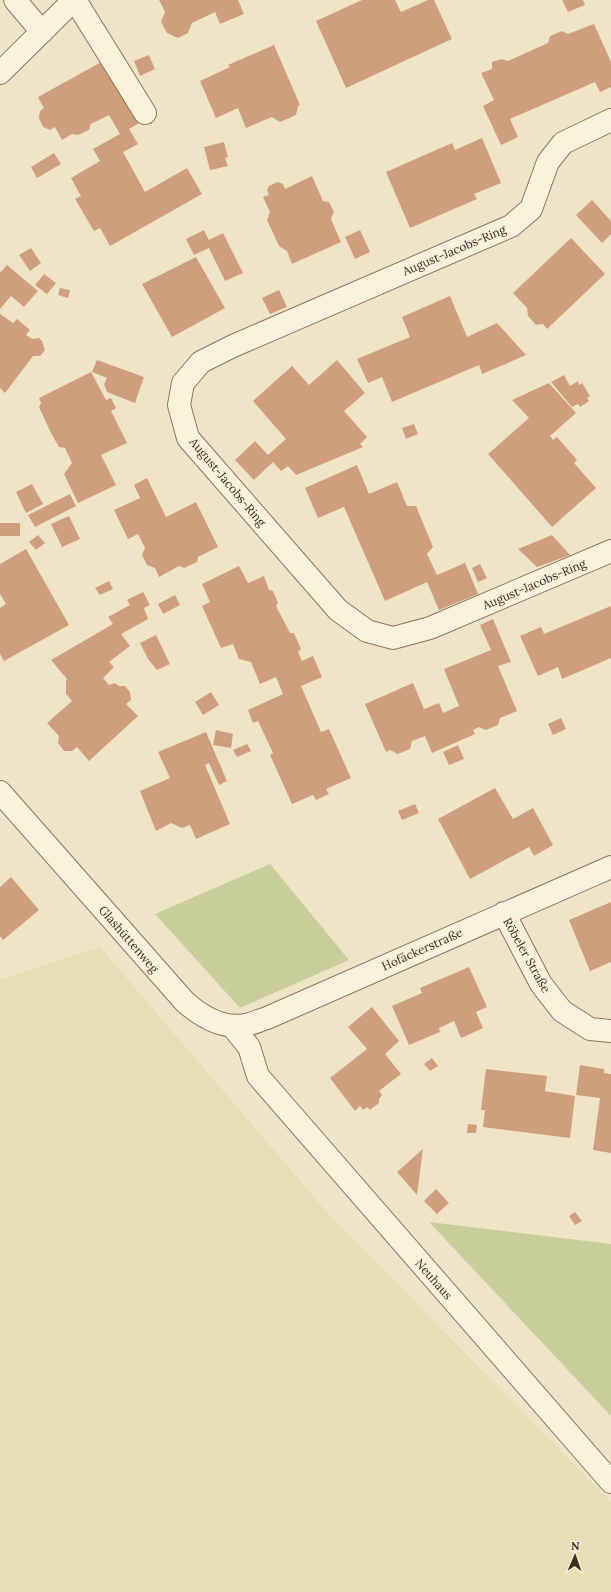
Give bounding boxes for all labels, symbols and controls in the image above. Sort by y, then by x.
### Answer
street label: August-Jacobs-Ring [399,221,508,279]
street label: August-Jacobs-Ring [186,434,270,530]
street label: August-Jacobs-Ring [479,555,588,613]
street label: Glashüttenweg [96,902,162,976]
street label: Röbeler Straße [500,915,554,996]
street label: Hofäckerstraße [379,924,465,974]
street label: Neuhaus [412,1256,456,1303]
north arrow [555,1536,595,1576]
text: N [571,1539,580,1553]

